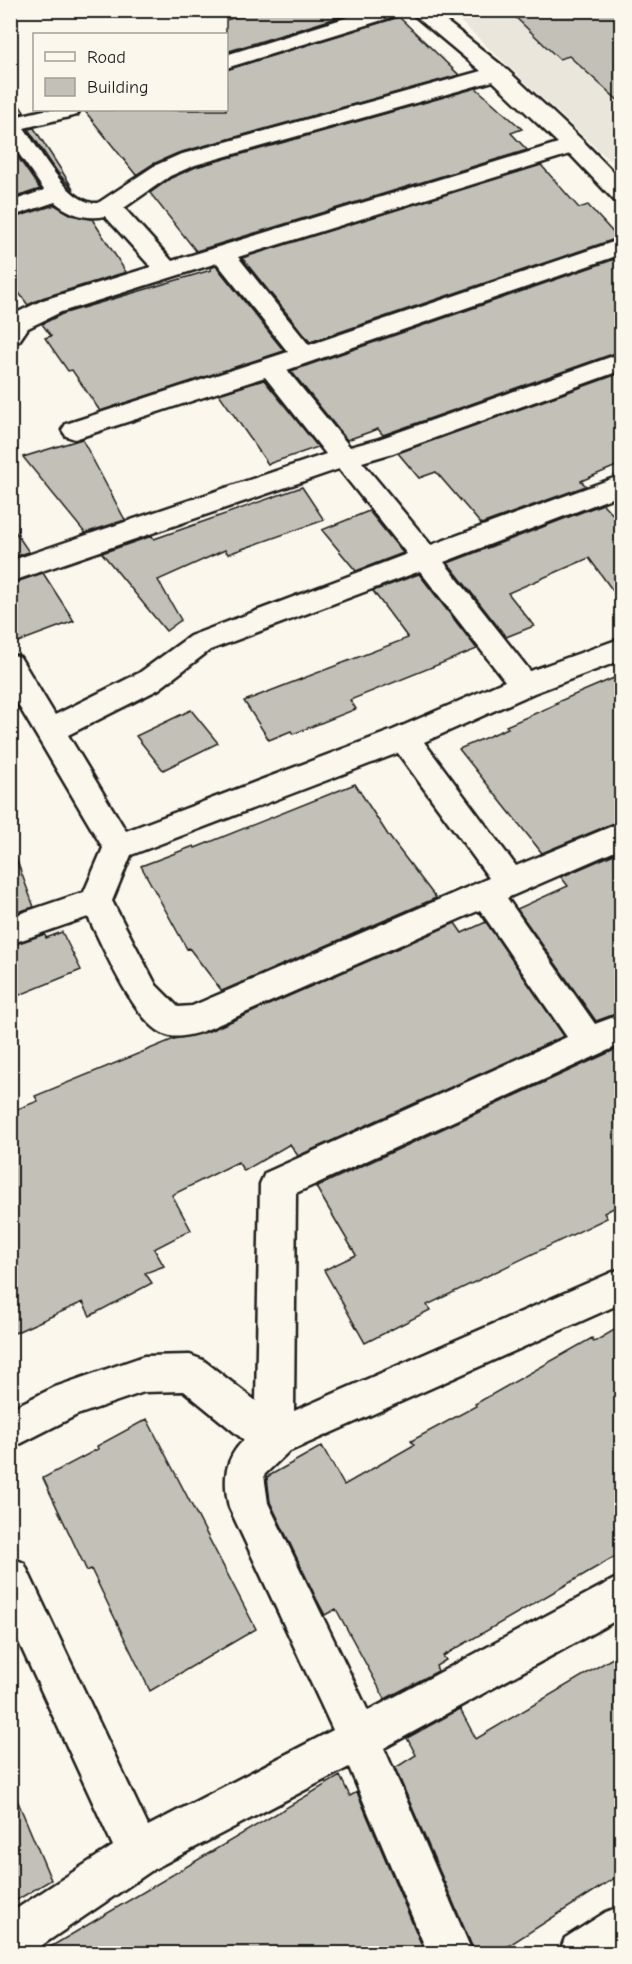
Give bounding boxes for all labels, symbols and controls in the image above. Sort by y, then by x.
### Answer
legend [33,33,228,111]
text: Road [87,47,126,68]
text: Building [87,77,149,98]

